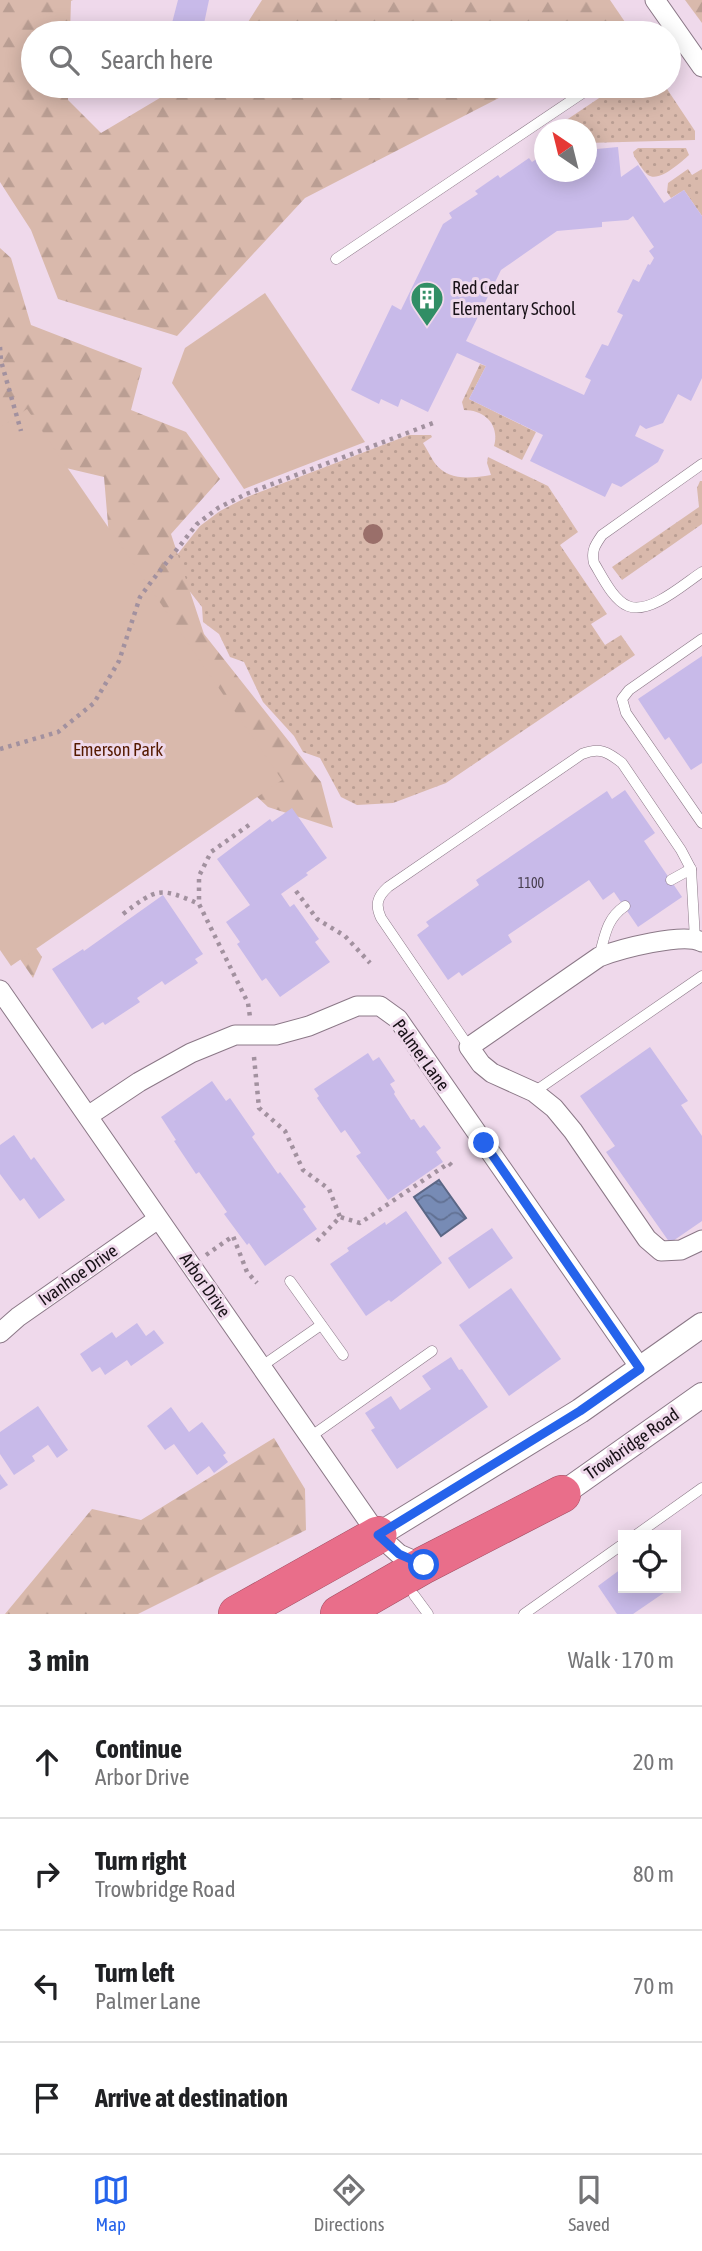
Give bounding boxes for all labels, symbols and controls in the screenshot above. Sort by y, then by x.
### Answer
search box [21,21,681,98]
icon: search [45,41,83,79]
text: Search here [101,45,213,75]
north arrow [534,119,597,182]
place label: Red Cedar Elementary School [452,277,576,319]
building icon: Red Cedar Elementary School [408,279,446,328]
park label: Emerson Park [73,739,163,760]
house number: 1100 [518,875,545,891]
street label: Palmer Lane [389,1015,454,1094]
route end [468,1127,499,1158]
street label: Ivanhoe Drive [34,1240,121,1309]
street label: Arbor Drive [176,1248,235,1321]
street label: Trowbridge Road [581,1403,683,1484]
map controls [618,1530,681,1593]
button: locate [618,1530,681,1593]
route start [408,1549,439,1580]
text: 3 min [28,1643,89,1677]
text: Walk · 170 m [568,1647,674,1673]
text: Continue [95,1734,182,1764]
icon: ahead [28,1743,66,1781]
text: 20 m [633,1749,674,1775]
text: Arbor Drive [95,1764,189,1790]
text: Turn right [95,1846,186,1876]
icon: right [28,1855,66,1893]
text: 80 m [633,1861,674,1887]
text: Trowbridge Road [95,1876,236,1902]
text: Turn left [95,1958,175,1988]
icon: left [28,1967,66,2005]
text: 70 m [633,1973,674,1999]
text: Palmer Lane [95,1988,201,2014]
icon: arrive [28,2079,66,2117]
text: Arrive at destination [95,2083,288,2113]
tab: Map [92,2171,130,2235]
tab: Directions [314,2171,384,2235]
tab: Saved [568,2171,610,2235]

